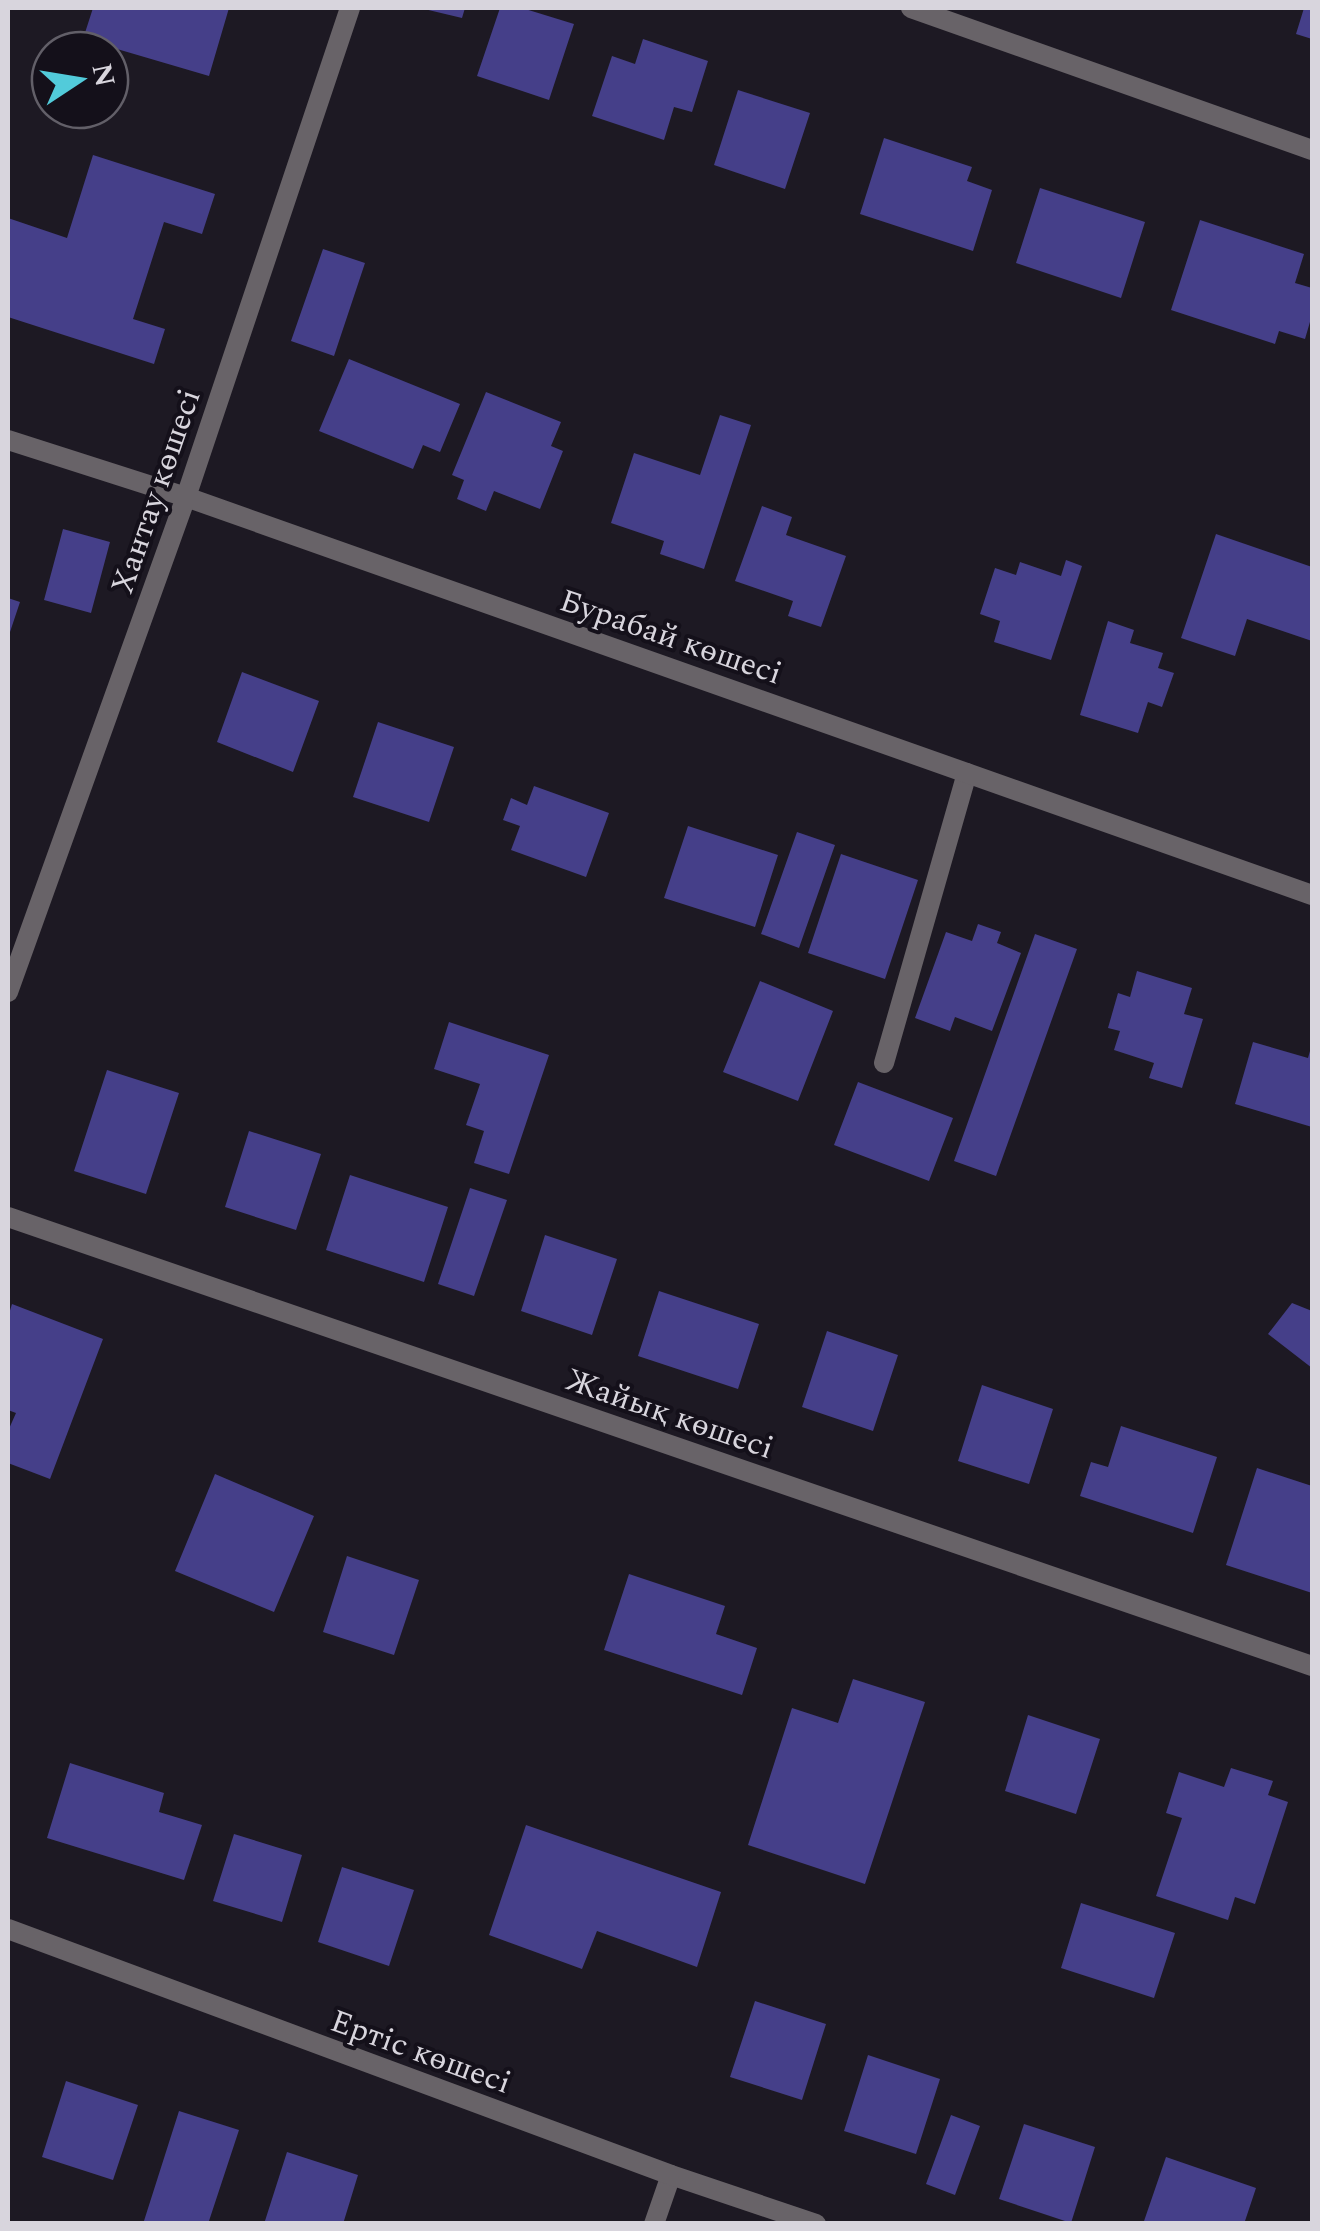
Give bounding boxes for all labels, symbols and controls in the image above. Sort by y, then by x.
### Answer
north arrow [30,30,130,130]
text: N [80,59,126,91]
street label: Хантау көшесі [98,382,214,601]
street label: Бурабай көшесі [553,576,788,698]
street label: Жайық көшесі [559,1356,780,1473]
street label: Ертіс көшесі [323,1997,518,2108]

